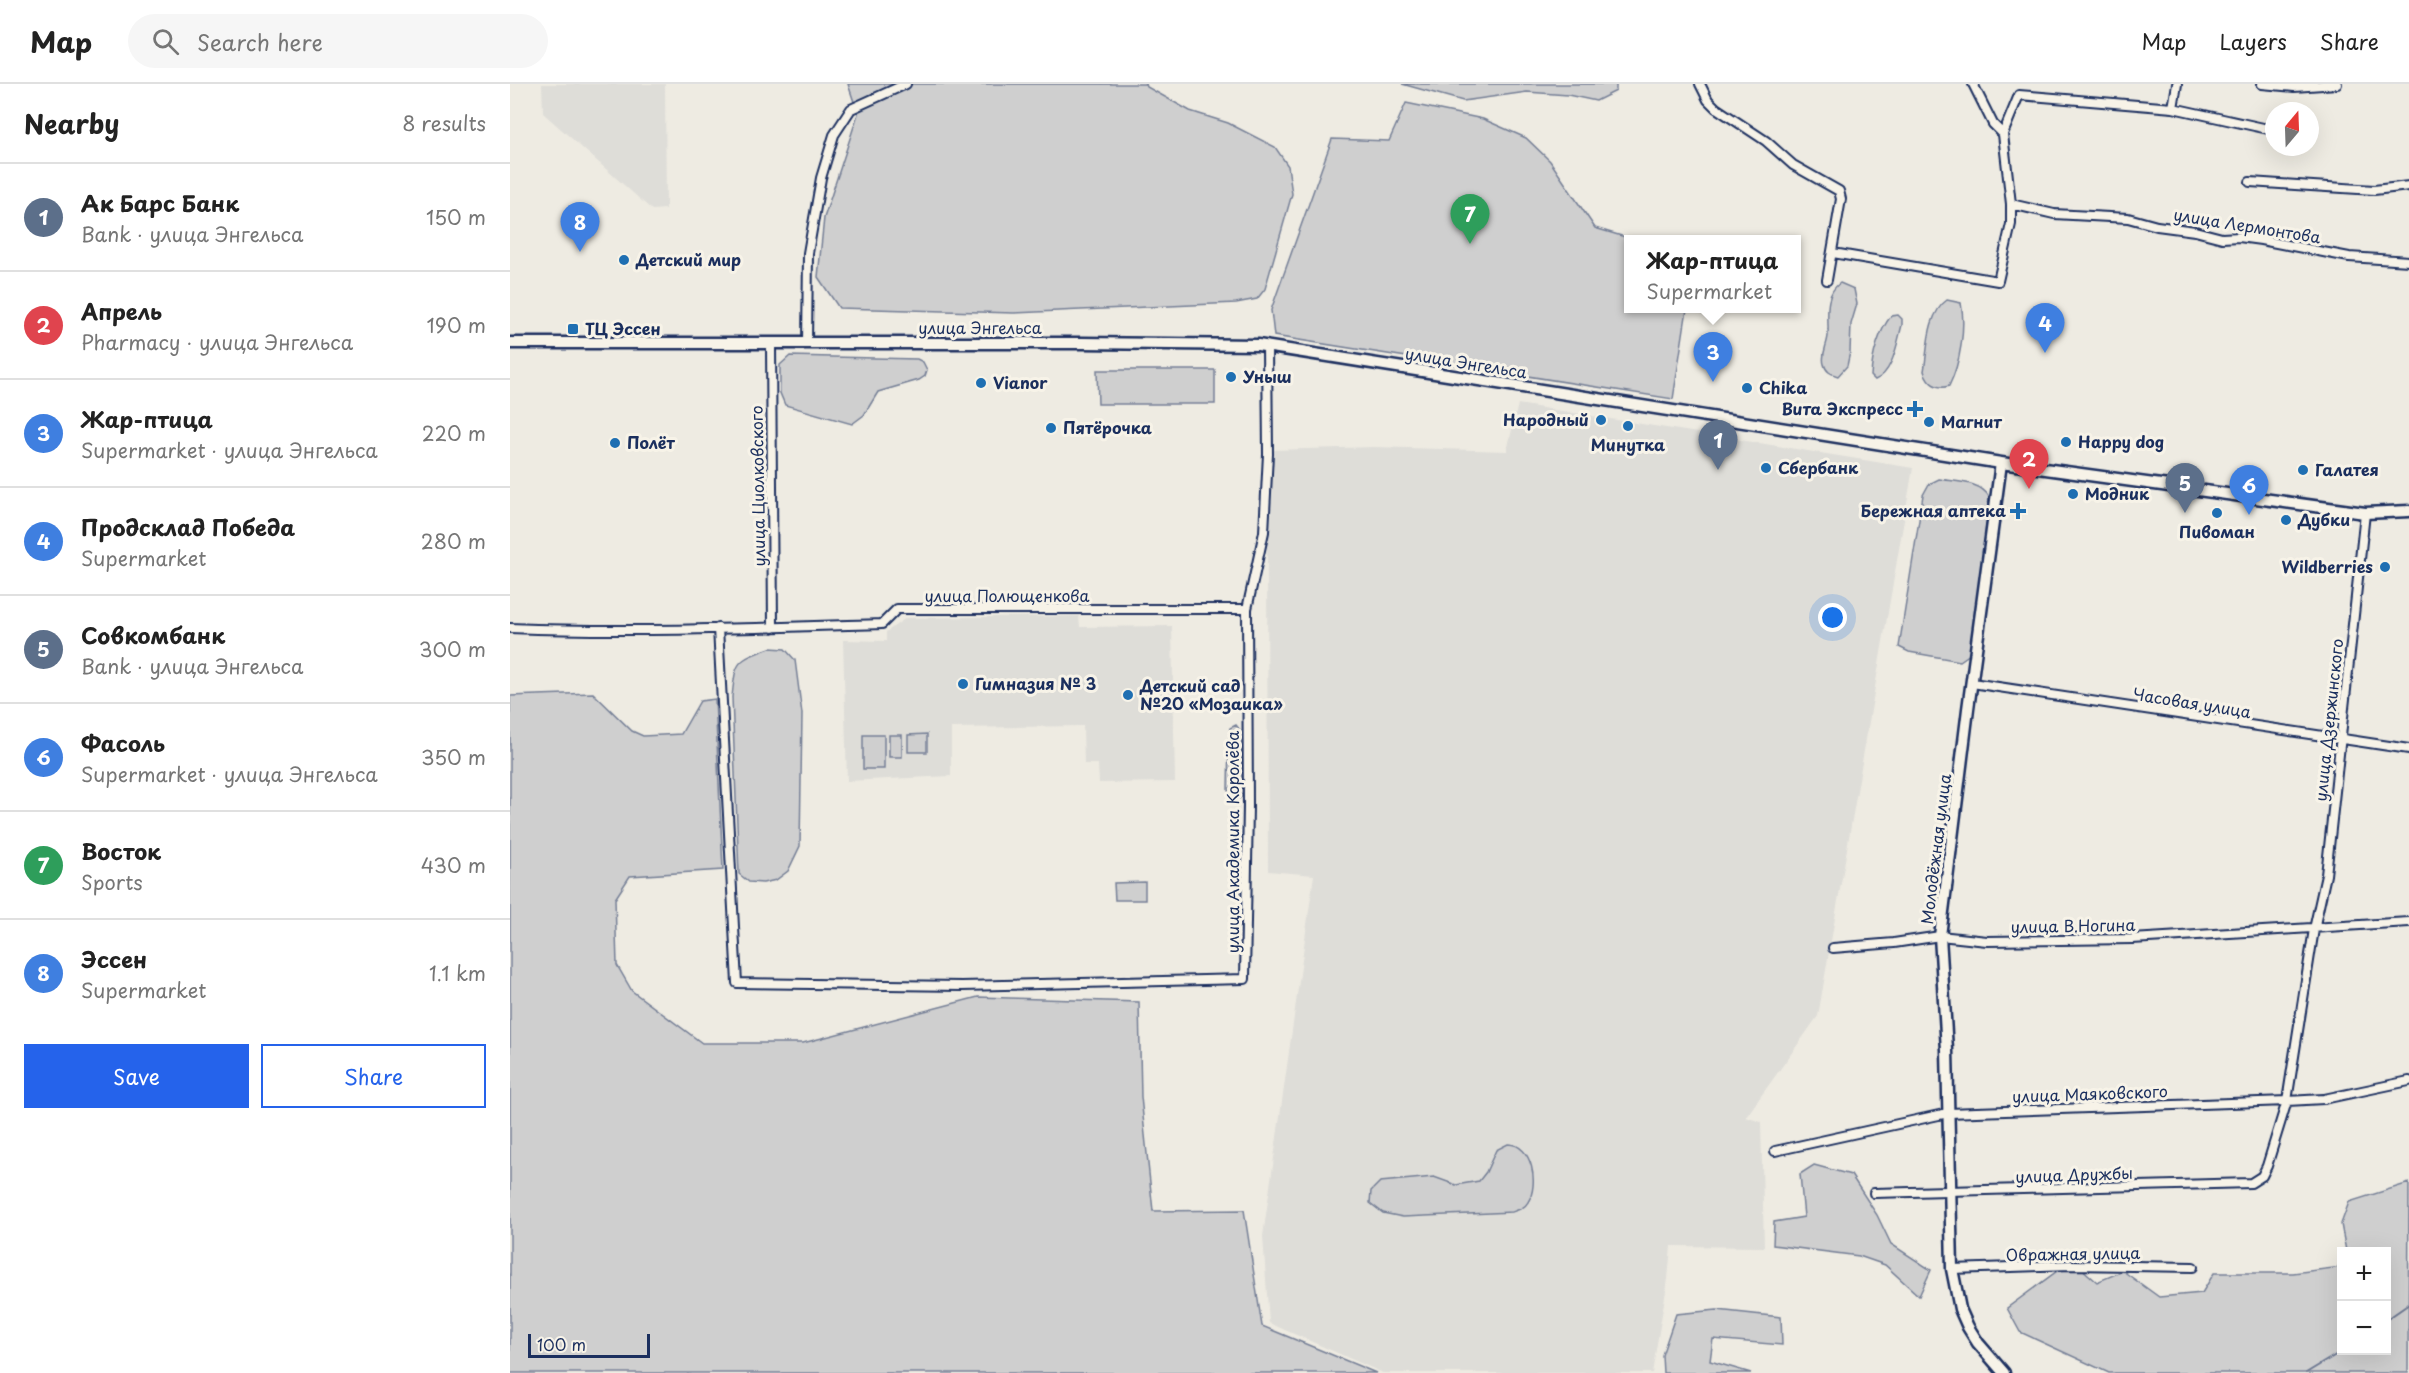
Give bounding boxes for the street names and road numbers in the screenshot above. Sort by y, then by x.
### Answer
street label: улица Лермонтова [2172,202,2322,248]
street label: улица Энгельса [918,315,1042,339]
street label: улица Энгельса [1403,341,1529,384]
street label: улица Циолковского [744,405,770,567]
street label: улица Полющенкова [925,583,1090,607]
street label: улица Дзержинского [2308,637,2348,803]
street label: Часовая улица [2131,681,2253,723]
street label: улица Академика Королёва [1220,731,1244,953]
street label: Молодёжная улица [1914,772,1956,926]
street label: улица В.Ногина [2010,912,2136,938]
street label: улица Маяковского [2012,1078,2168,1108]
street label: улица Дружбы [2015,1160,2133,1188]
street label: Овражная улица [2006,1240,2140,1266]

